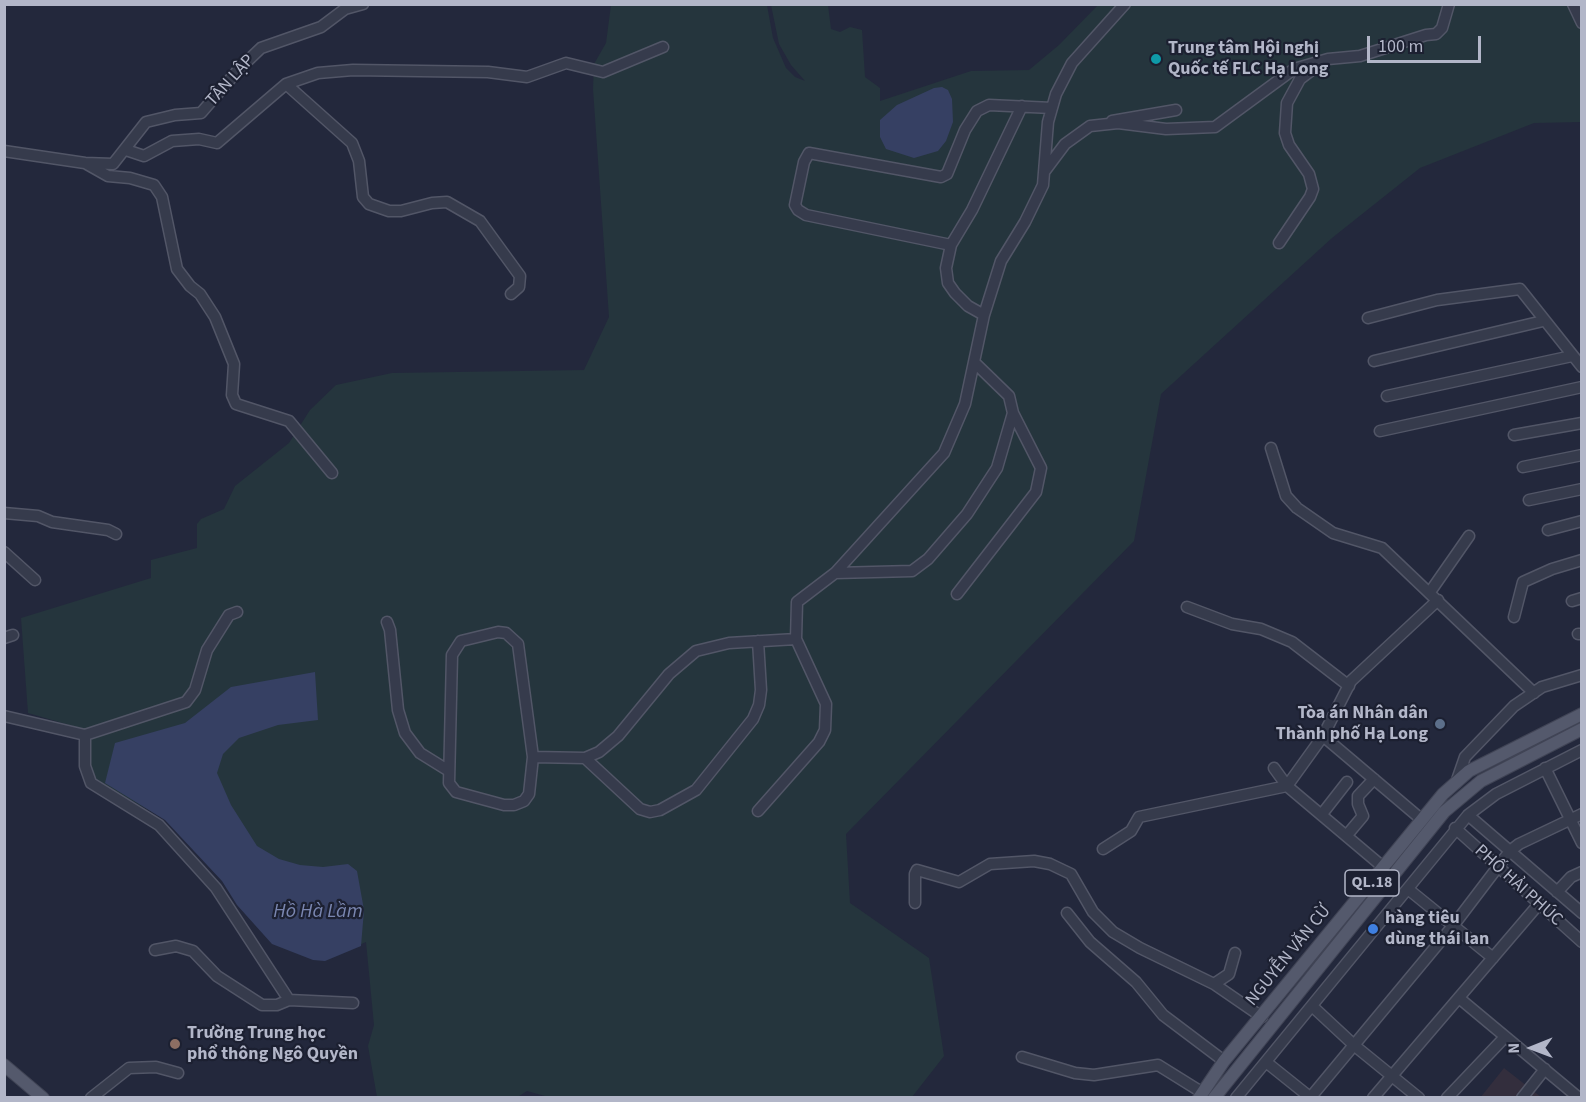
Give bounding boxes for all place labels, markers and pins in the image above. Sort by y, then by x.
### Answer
place label: Trung tâm Hội nghị Quốc tế FLC Hạ Long [1168,38,1328,80]
marker: Trung tâm Hội nghị Quốc tế FLC Hạ Long [1149,52,1163,66]
place label: Tòa án Nhân dân Thành phố Hạ Long [1276,703,1428,746]
marker: Tòa án Nhân dân Thành phố Hạ Long [1433,717,1447,731]
place label: hàng tiêu dùng thái lan [1385,908,1489,950]
marker: hàng tiêu dùng thái lan [1366,922,1380,936]
place label: Trường Trung học phổ thông Ngô Quyền [187,1023,358,1066]
marker: Trường Trung học phổ thông Ngô Quyền [168,1037,182,1051]

